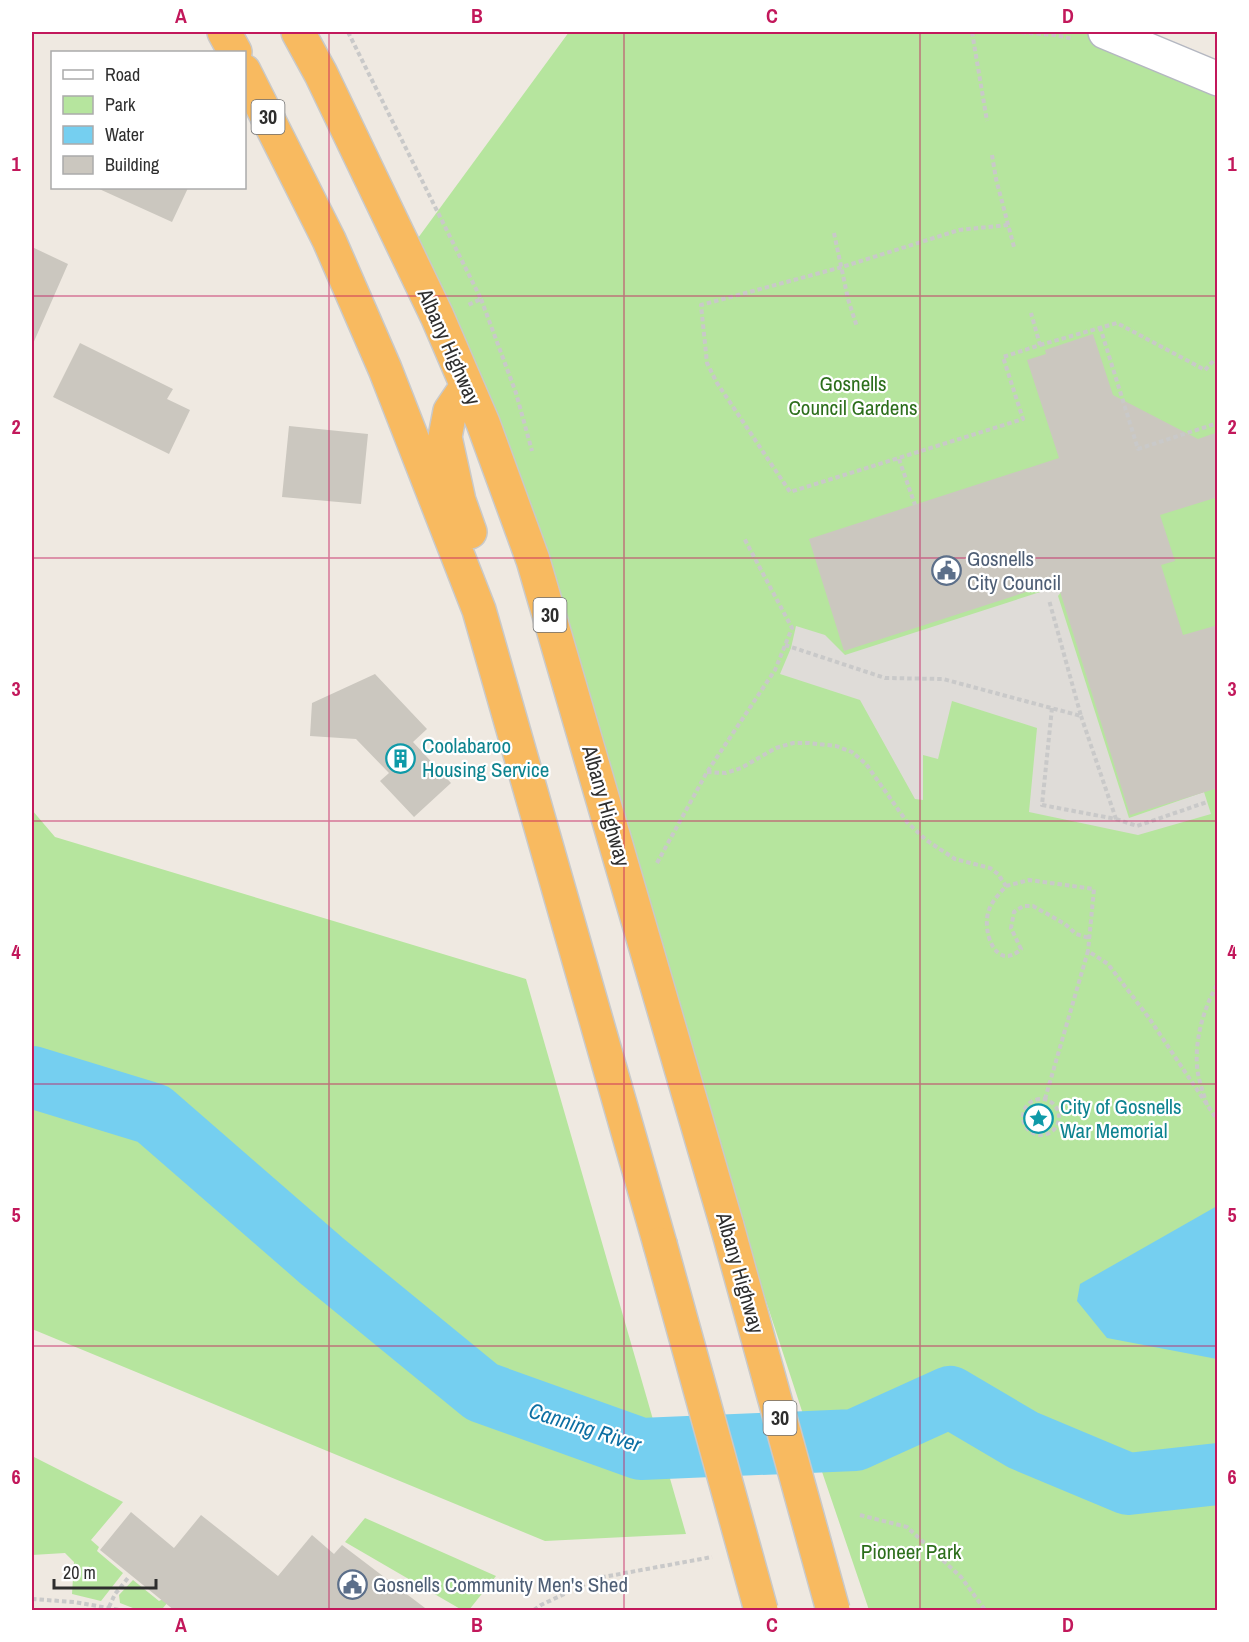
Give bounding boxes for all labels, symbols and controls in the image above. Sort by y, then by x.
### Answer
text: A [175,2,187,29]
text: B [471,2,483,29]
text: C [766,2,778,29]
text: D [1062,2,1074,29]
legend [51,51,246,189]
text: Road [105,62,140,87]
text: Park [105,92,136,117]
road number: 30 [252,100,284,134]
text: Water [105,122,144,147]
text: 1 [11,150,21,177]
text: 1 [1227,150,1237,177]
text: Building [105,152,160,177]
street label: Albany Highway [410,283,488,410]
park label: Gosnells Council Gardens [788,369,918,422]
text: 2 [11,413,21,440]
text: 2 [1227,413,1237,440]
place label: Gosnells City Council [967,544,1061,597]
public building icon: Gosnells City Council [930,555,962,587]
road number: 30 [534,598,566,632]
text: 3 [11,675,21,702]
text: 3 [1227,675,1237,702]
place label: Coolabaroo Housing Service [422,731,549,784]
street label: Albany Highway [575,741,638,870]
building icon: Coolabaroo Housing Service [385,742,417,774]
text: 4 [11,938,21,965]
text: 4 [1227,938,1237,965]
place label: City of Gosnells War Memorial [1060,1092,1182,1145]
place icon: City of Gosnells War Memorial [1023,1103,1055,1135]
text: 5 [11,1201,21,1228]
text: 5 [1227,1201,1237,1228]
street label: Albany Highway [709,1208,772,1337]
water label: Canning River [525,1395,646,1460]
road number: 30 [764,1401,796,1435]
text: 6 [11,1463,21,1490]
text: 6 [1227,1463,1237,1490]
park label: Pioneer Park [861,1537,962,1566]
scale bar [54,1552,156,1590]
text: 20 m [63,1560,96,1585]
public building icon: Gosnells Community Men's Shed [336,1569,368,1601]
place label: Gosnells Community Men's Shed [373,1570,628,1599]
text: A [175,1611,187,1638]
text: B [471,1611,483,1638]
text: C [766,1611,778,1638]
text: D [1062,1611,1074,1638]

